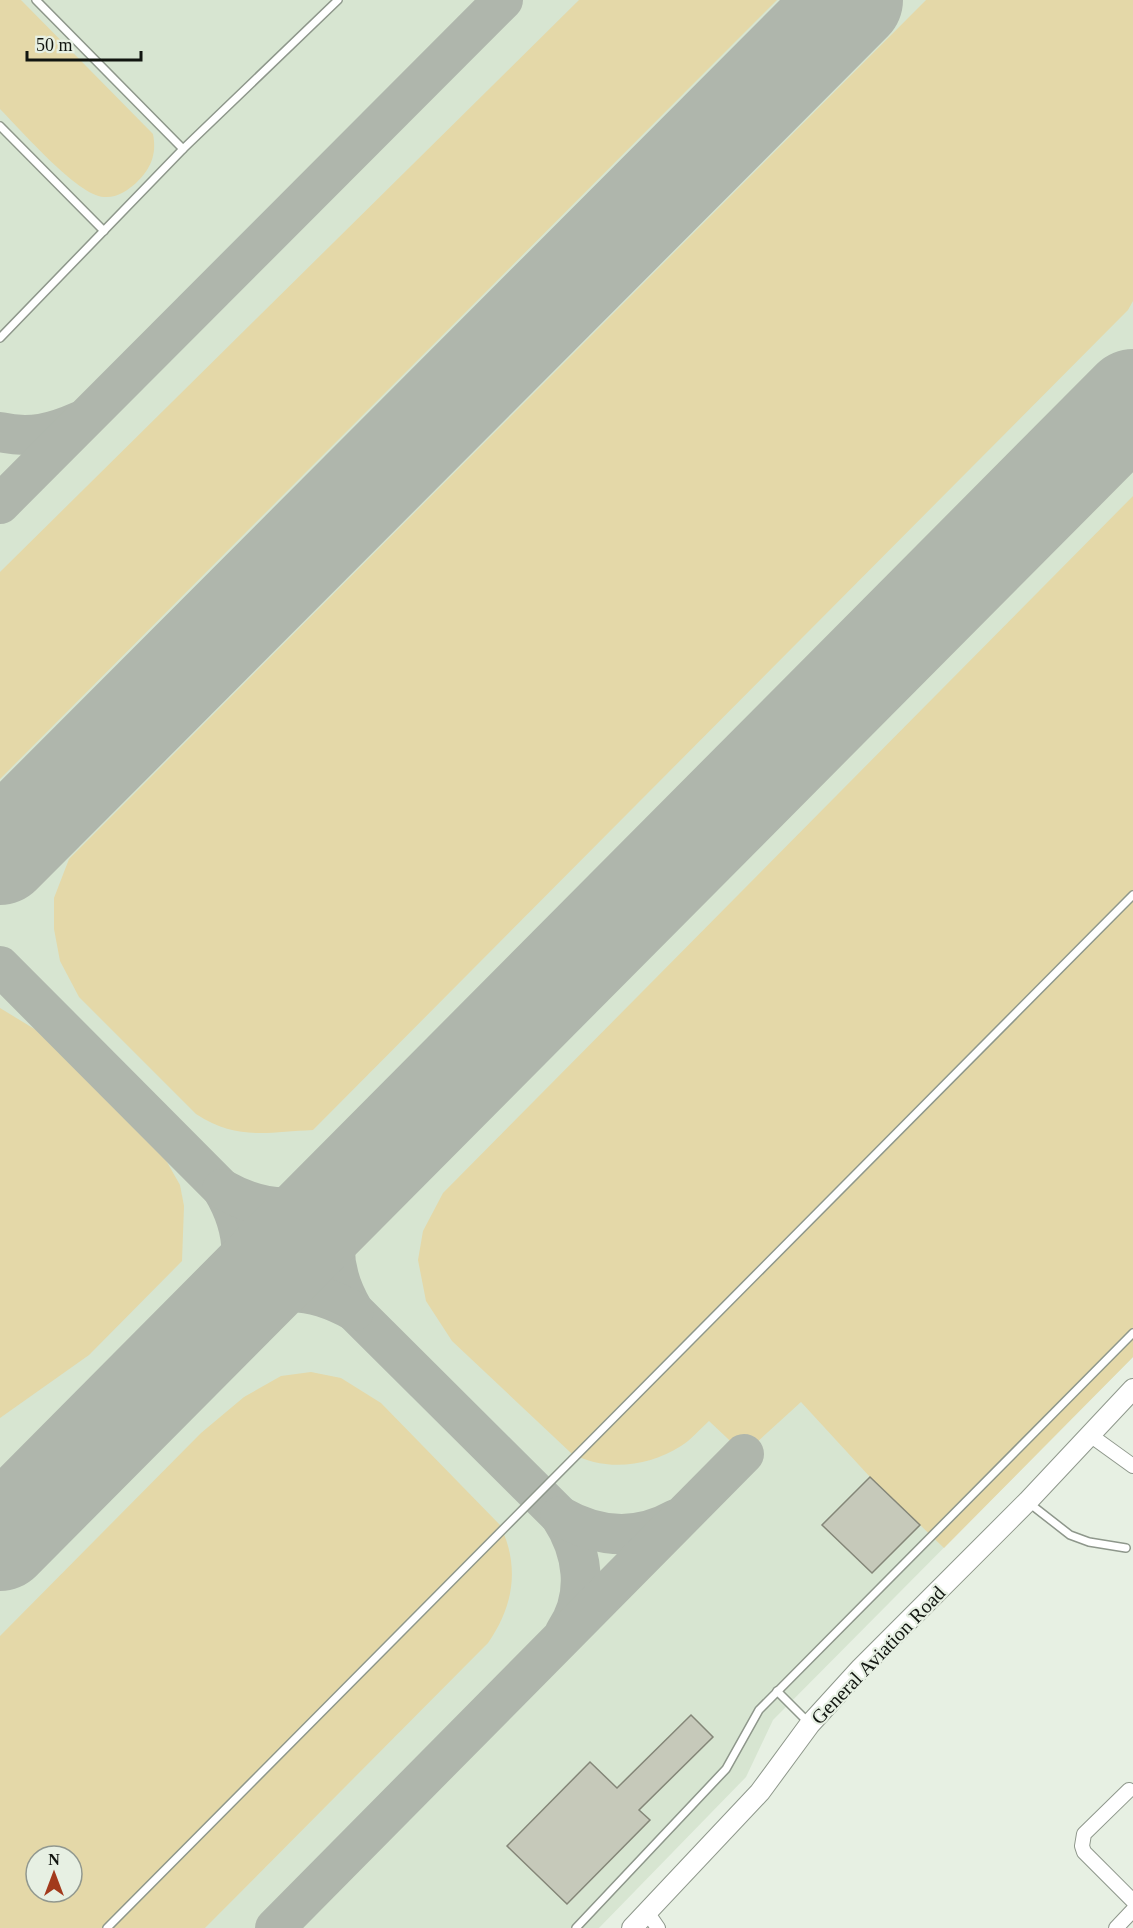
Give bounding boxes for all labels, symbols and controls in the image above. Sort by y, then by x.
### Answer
scale bar [27,24,141,62]
text: 50 m [36,35,73,55]
street label: General Aviation Road [807,1582,949,1728]
north arrow [24,1844,84,1904]
text: N [48,1851,60,1868]

